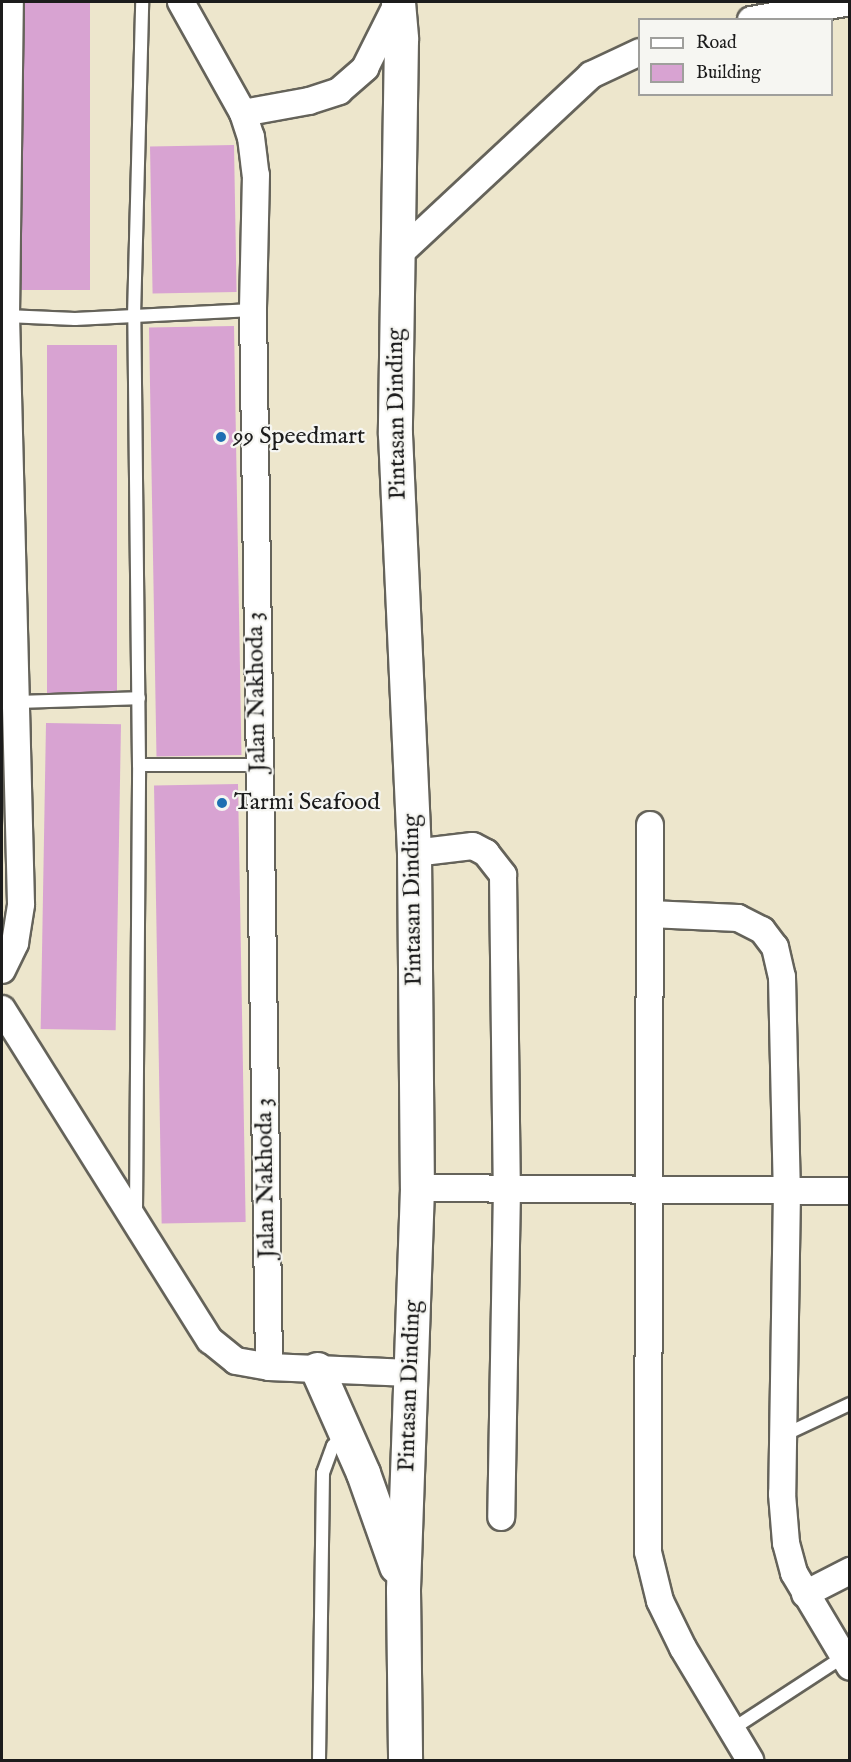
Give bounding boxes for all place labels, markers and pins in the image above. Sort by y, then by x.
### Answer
place label: 99 Speedmart [233,423,365,451]
marker: 99 Speedmart [214,430,228,444]
place label: Tarmi Seafood [234,789,380,817]
marker: Tarmi Seafood [215,796,229,810]

